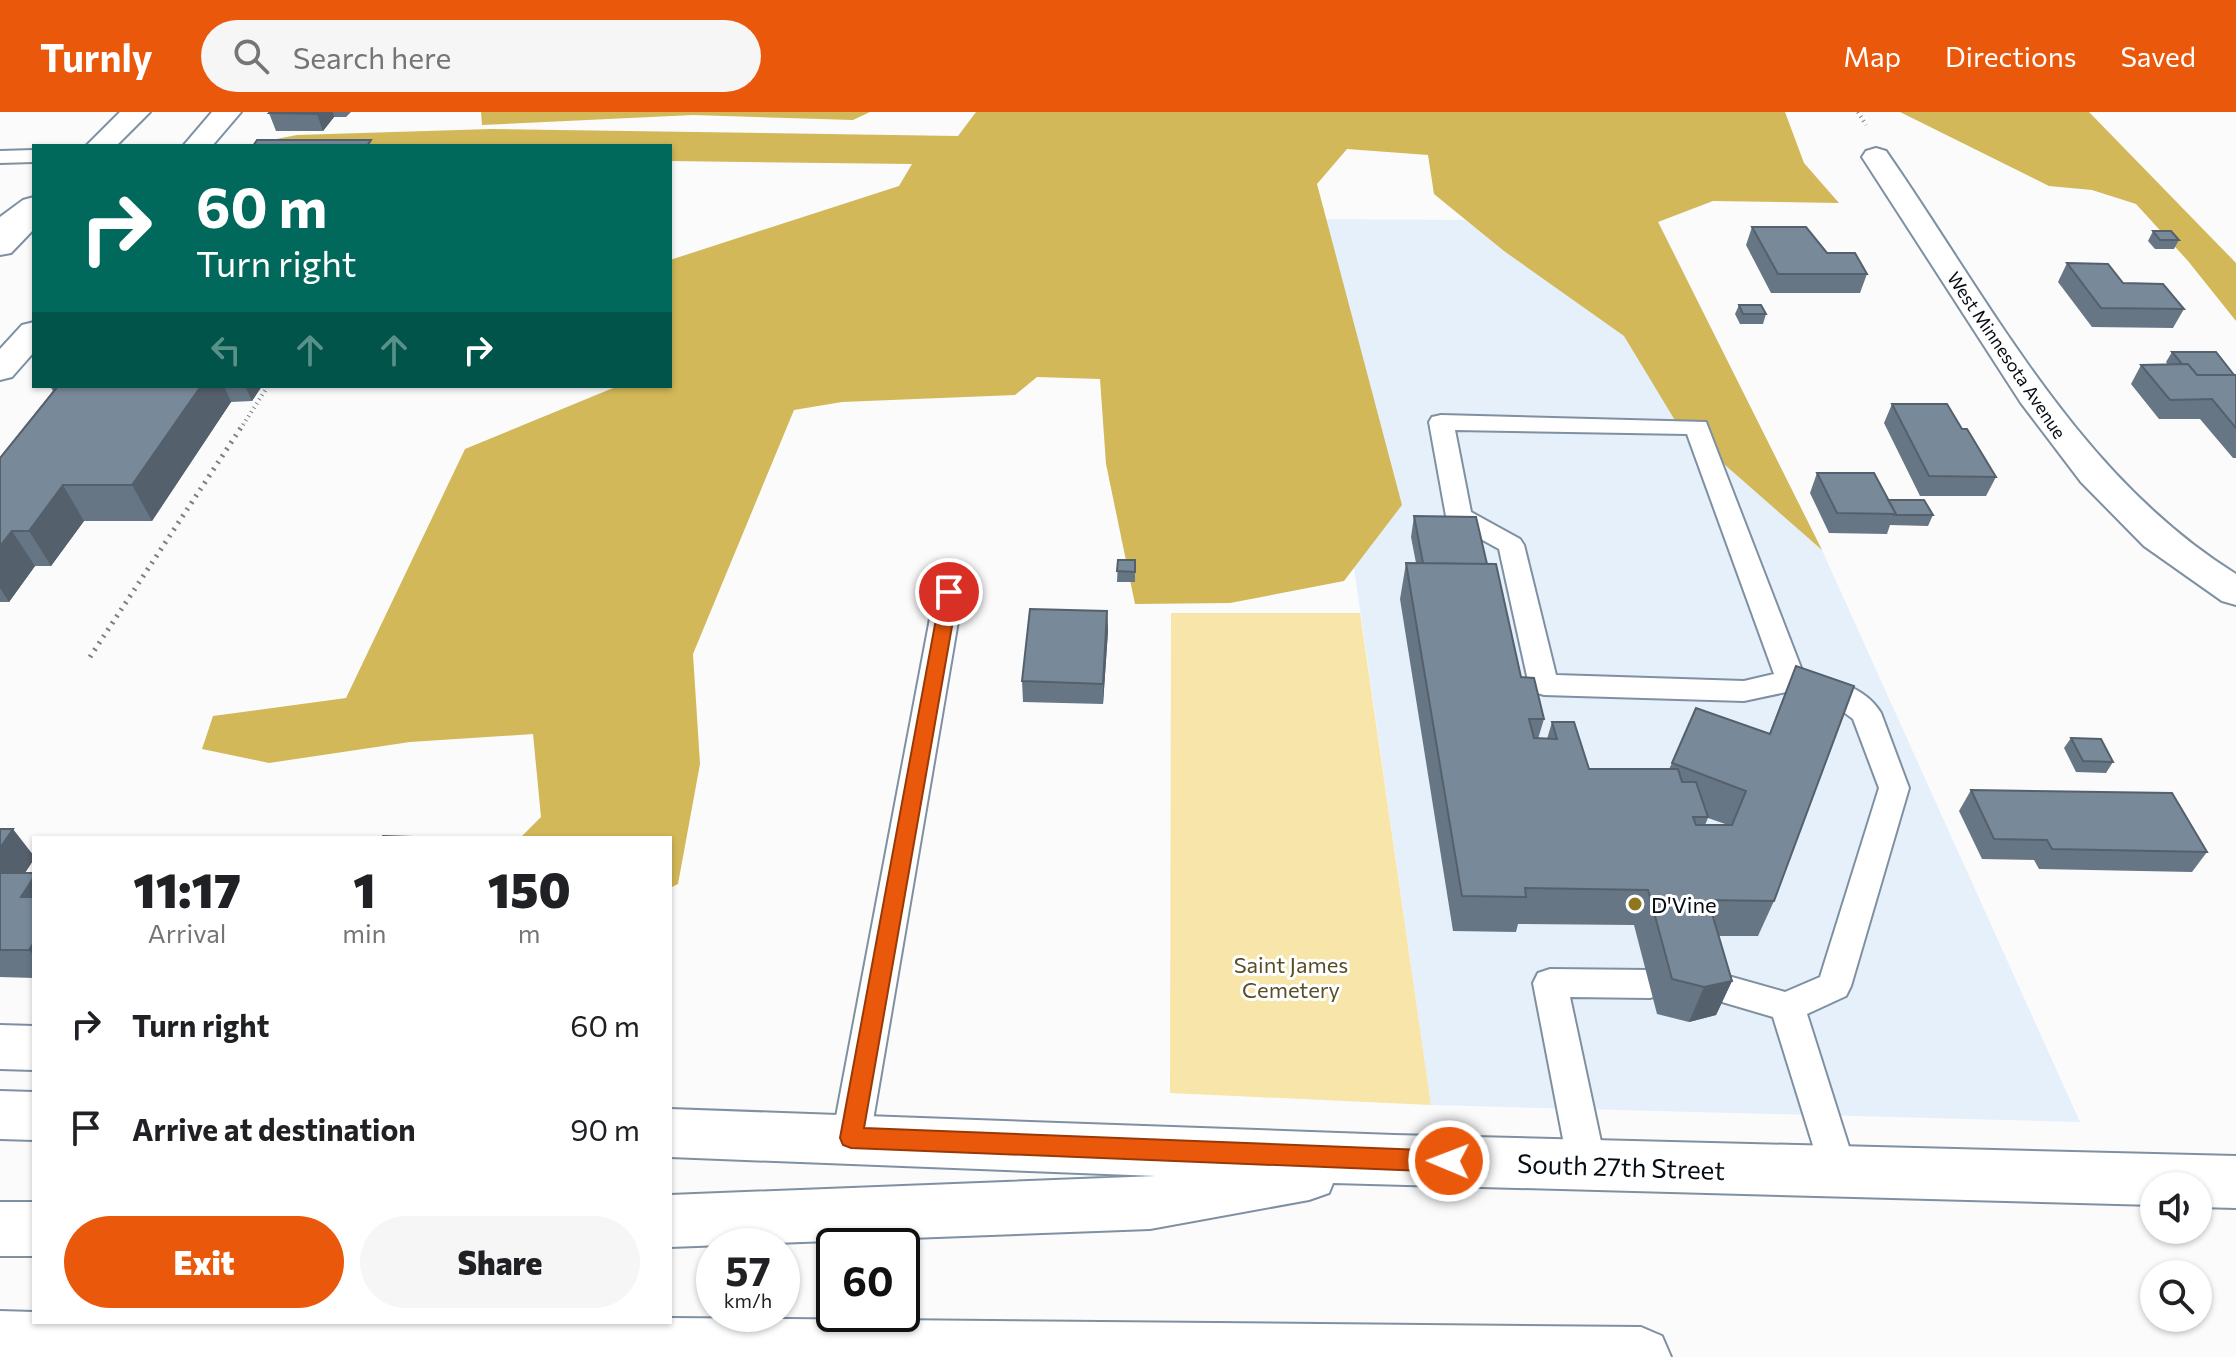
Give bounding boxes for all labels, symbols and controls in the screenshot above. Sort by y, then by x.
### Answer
search box [201,20,761,92]
text: Turnly [40,33,153,80]
icon: search [229,34,273,78]
text: Search here [293,38,451,75]
text: Map [1843,39,1901,73]
text: Directions [1945,39,2076,73]
text: Saved [2120,39,2196,73]
text: 60 m [196,171,327,240]
icon: right [64,176,168,280]
text: Turn right [196,240,357,284]
street label: West Minnesota Avenue [1943,267,2071,443]
icon: left [204,328,248,372]
icon: ahead [288,328,332,372]
icon: ahead [372,328,416,372]
icon: right [456,328,500,372]
pin [915,558,983,626]
icon: arrive [927,570,971,614]
text: 11:17 [133,859,241,918]
text: 1 [353,859,376,918]
text: 150 [488,859,571,918]
place label: D'Vine [1651,891,1717,918]
marker: D'Vine [1626,895,1644,913]
text: Arrival [148,917,226,948]
text: min [342,917,386,948]
text: m [518,917,541,948]
park label: Saint James Cemetery [1234,951,1348,1003]
icon: right [64,1002,108,1046]
text: Turn right [132,1006,269,1043]
text: 60 m [570,1006,640,1043]
icon: arrive [64,1106,108,1150]
text: Arrive at destination [132,1110,416,1147]
text: 90 m [570,1110,640,1147]
position arrow [1407,1119,1491,1203]
street label: South 27th Street [1517,1147,1725,1185]
map controls [2140,1172,2212,1332]
button: sound [2140,1172,2212,1244]
button: Exit [64,1216,344,1308]
button: Share [360,1216,640,1308]
speed limit sign: 60 [816,1228,920,1332]
text: 57 [725,1245,771,1294]
button: search [2140,1260,2212,1332]
text: km/h [724,1288,772,1312]

